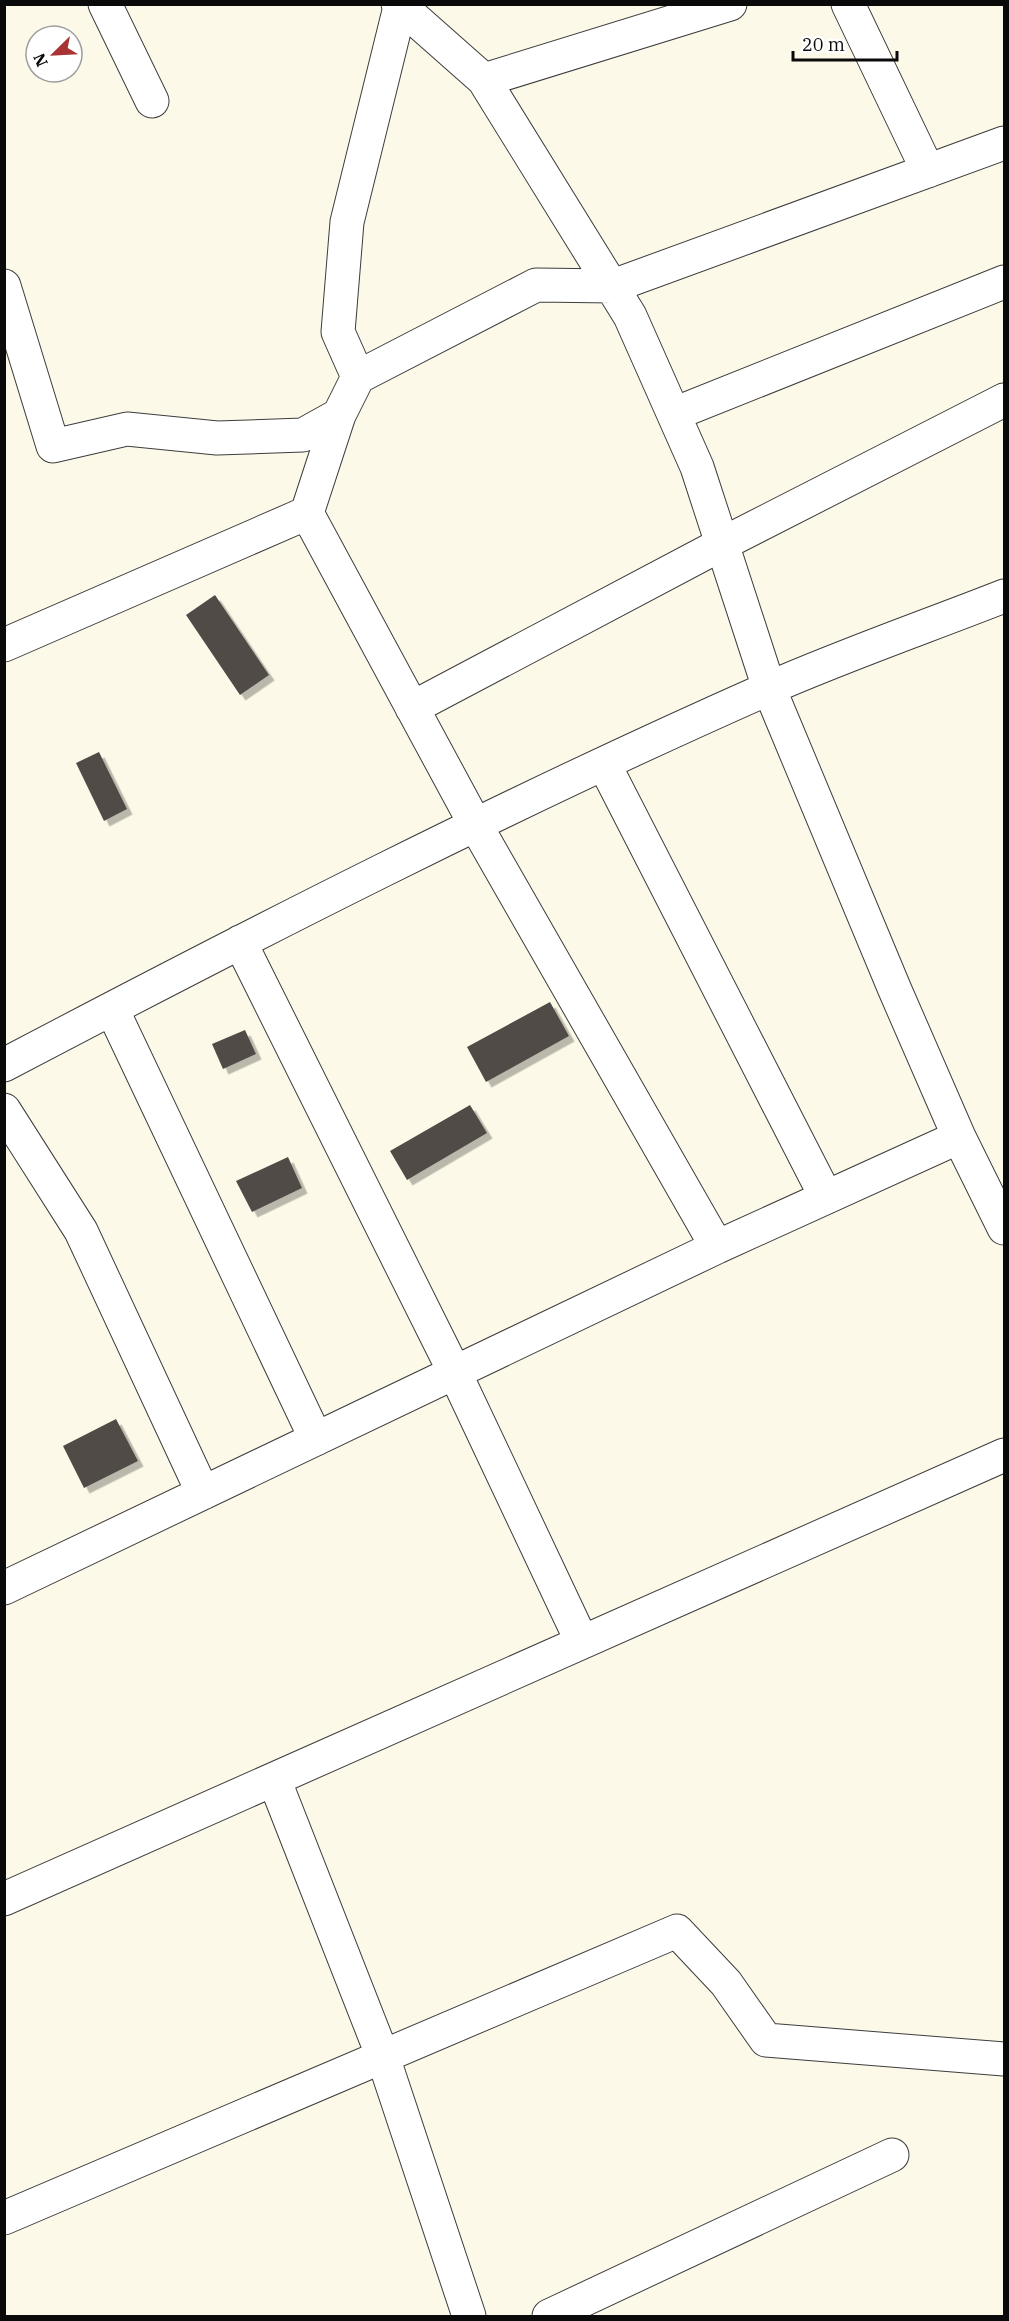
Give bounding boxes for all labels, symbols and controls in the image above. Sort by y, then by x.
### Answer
north arrow [24,24,84,84]
scale bar [793,24,896,62]
text: 20 m [802,33,845,56]
text: N [29,50,52,70]

